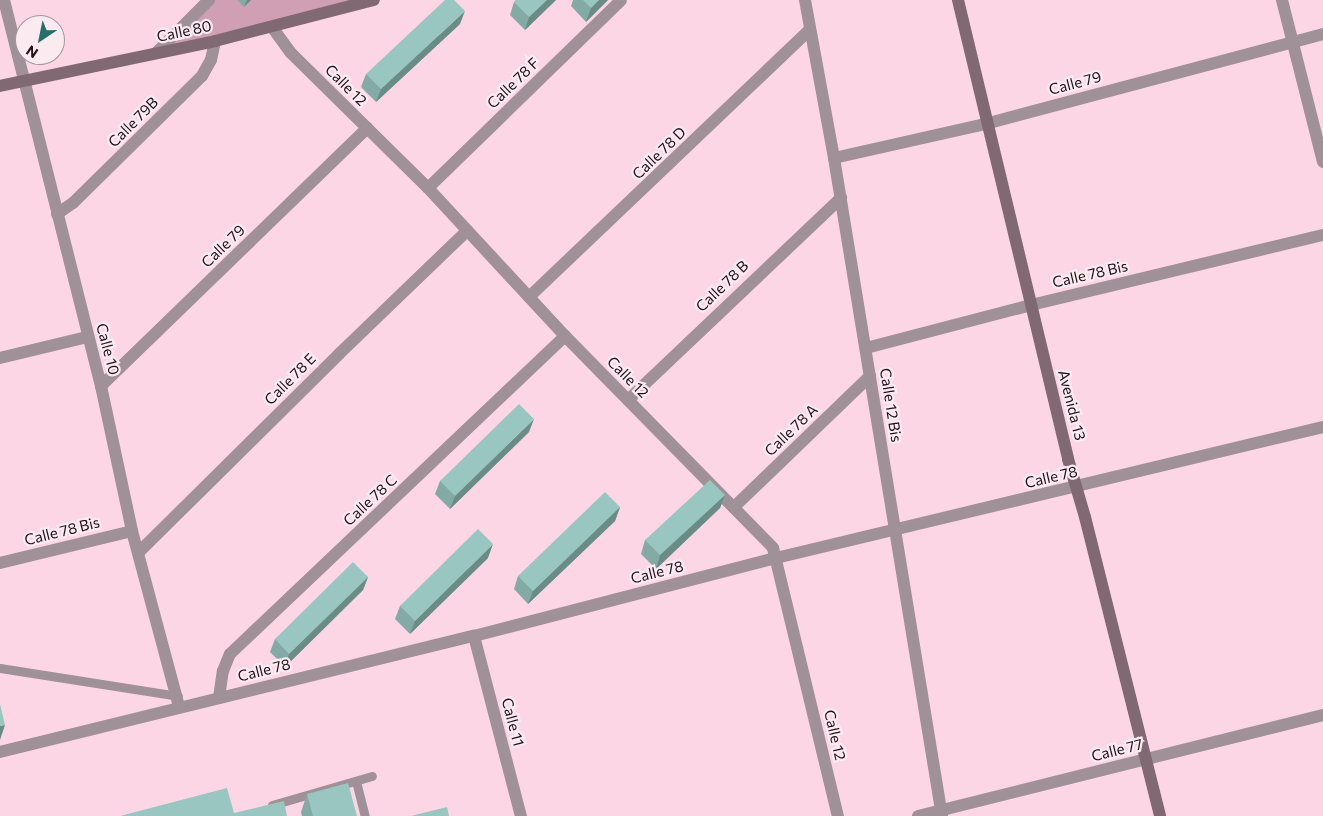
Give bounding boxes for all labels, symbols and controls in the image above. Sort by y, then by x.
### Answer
north arrow [15,15,65,65]
street label: Calle 80 [155,16,213,46]
text: N [23,42,41,62]
street label: Calle 78 F [483,54,543,112]
street label: Calle 12 [322,61,370,109]
street label: Calle 79 [1047,67,1103,99]
street label: Calle 79B [104,93,162,151]
street label: Calle 78 D [628,123,690,183]
street label: Calle 79 [198,221,248,271]
street label: Calle 78 B [692,257,752,315]
street label: Calle 78 Bis [1051,257,1129,291]
street label: Calle 10 [92,321,124,377]
street label: Calle 78 E [261,350,319,408]
street label: Calle 12 [604,353,652,401]
street label: Calle 12 Bis [876,367,906,443]
street label: Avenida 13 [1055,368,1089,442]
street label: Calle 78 A [761,400,821,460]
street label: Calle 78 [1023,462,1079,492]
street label: Calle 78 C [339,471,401,529]
street label: Calle 78 Bis [23,513,101,549]
street label: Calle 78 [629,557,685,587]
street label: Calle 78 [236,655,292,685]
street label: Calle 11 [498,696,528,748]
street label: Calle 12 [820,708,850,762]
street label: Calle 77 [1089,735,1145,765]

